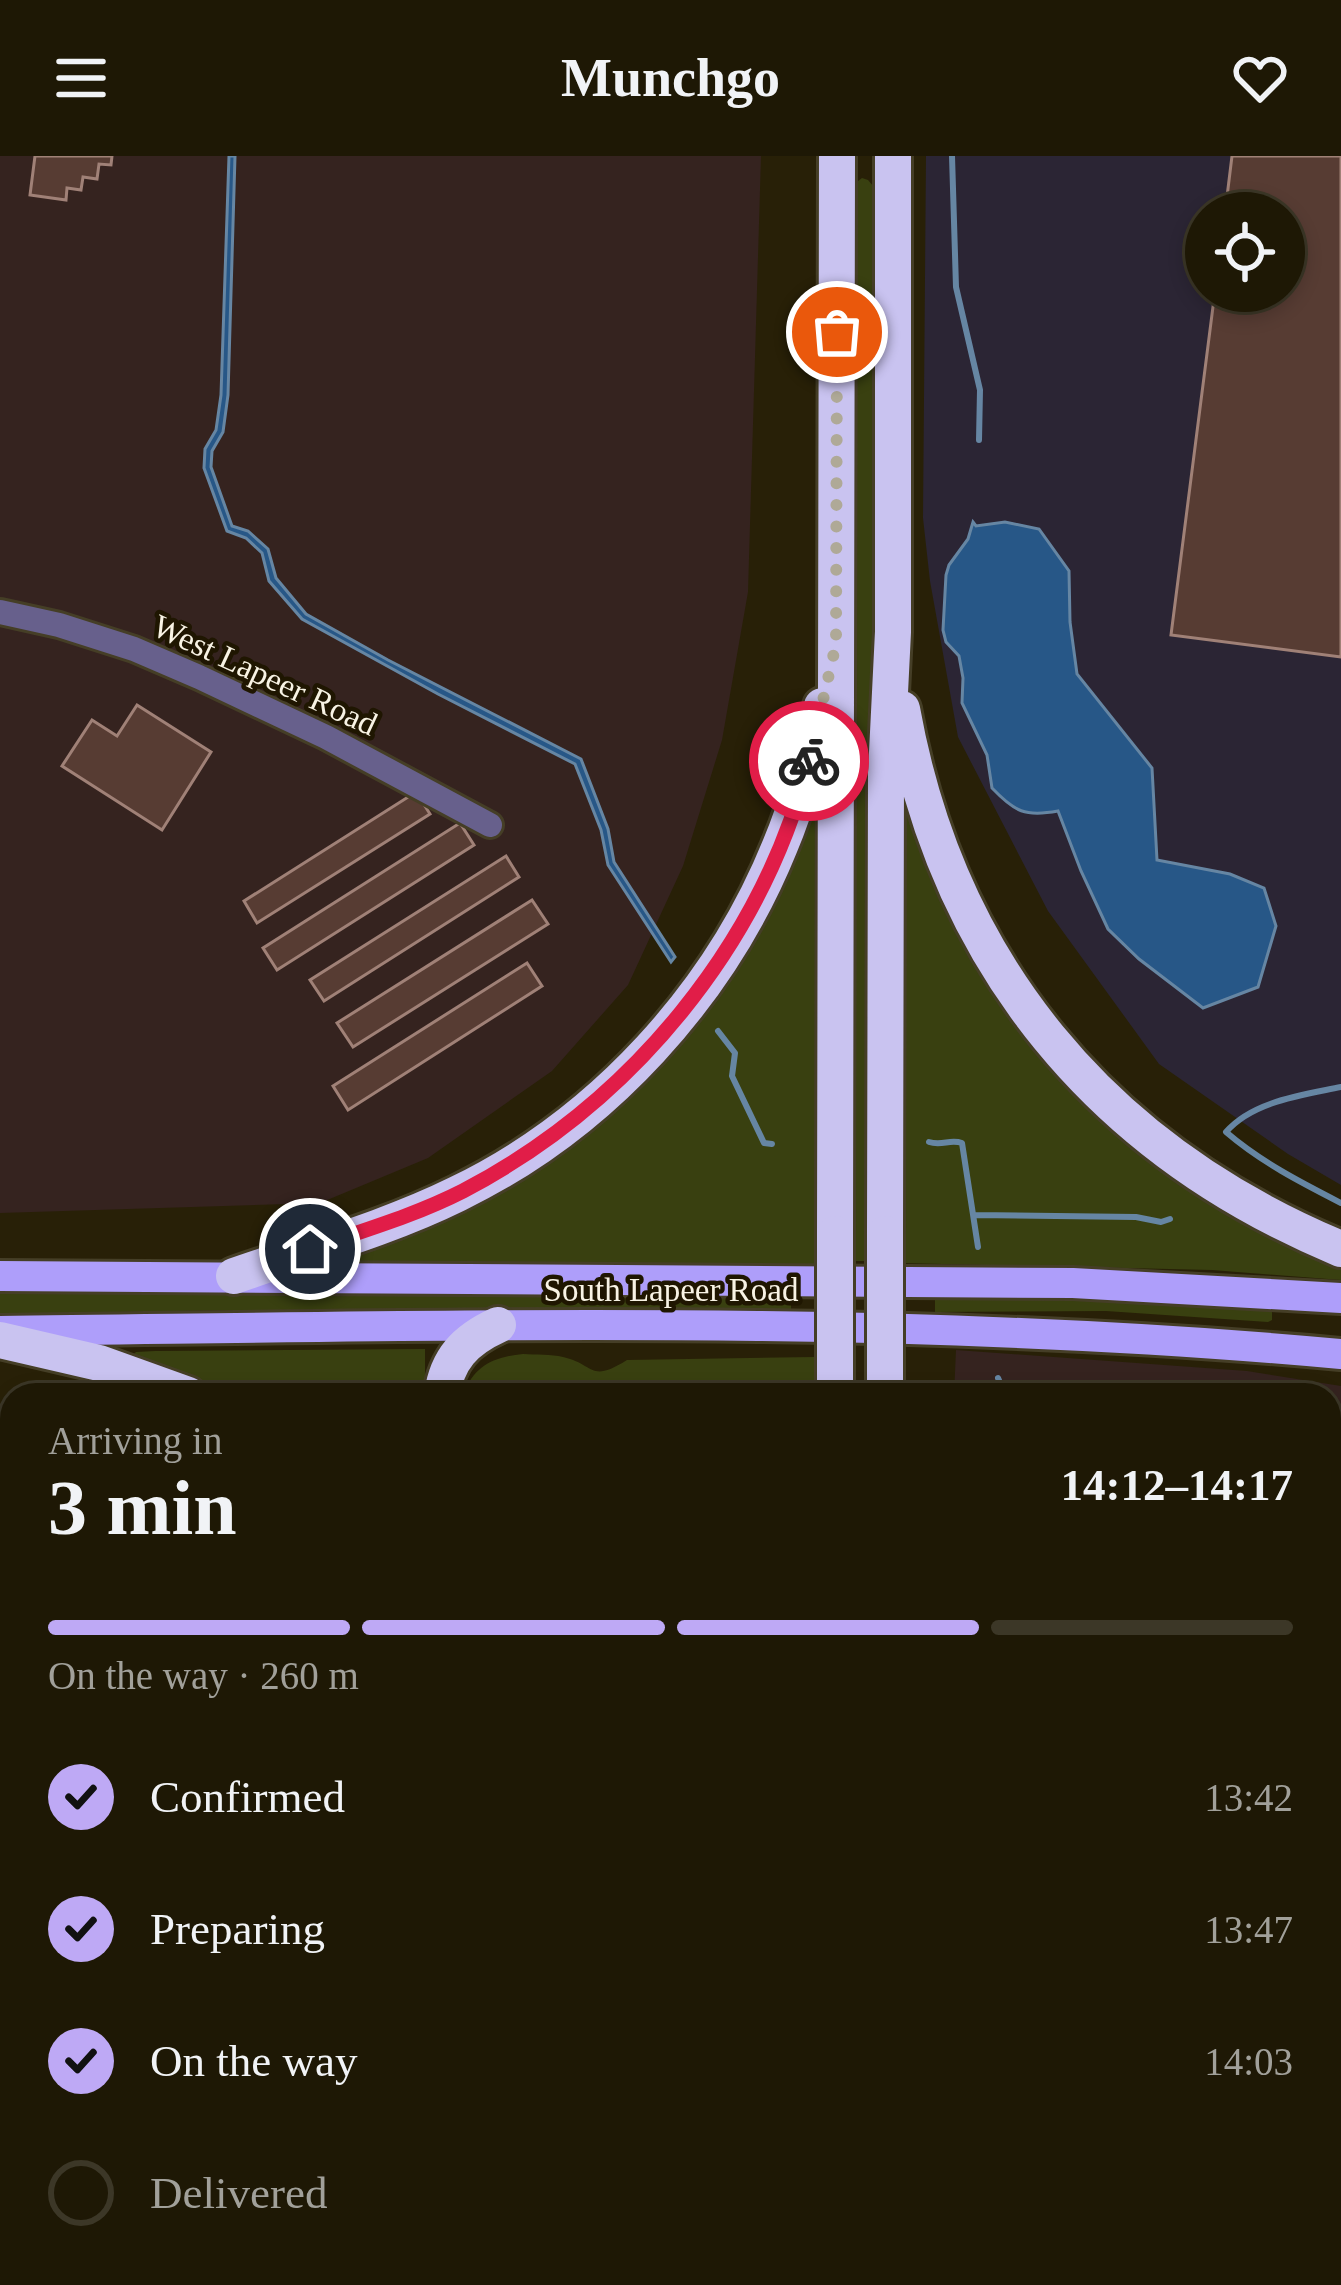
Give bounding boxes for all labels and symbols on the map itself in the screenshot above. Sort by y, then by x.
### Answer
pin [786,281,888,383]
street label: West Lapeer Road [147,607,383,743]
courier [749,701,869,821]
pin [259,1198,361,1300]
street label: South Lapeer Road [544,1272,799,1308]

